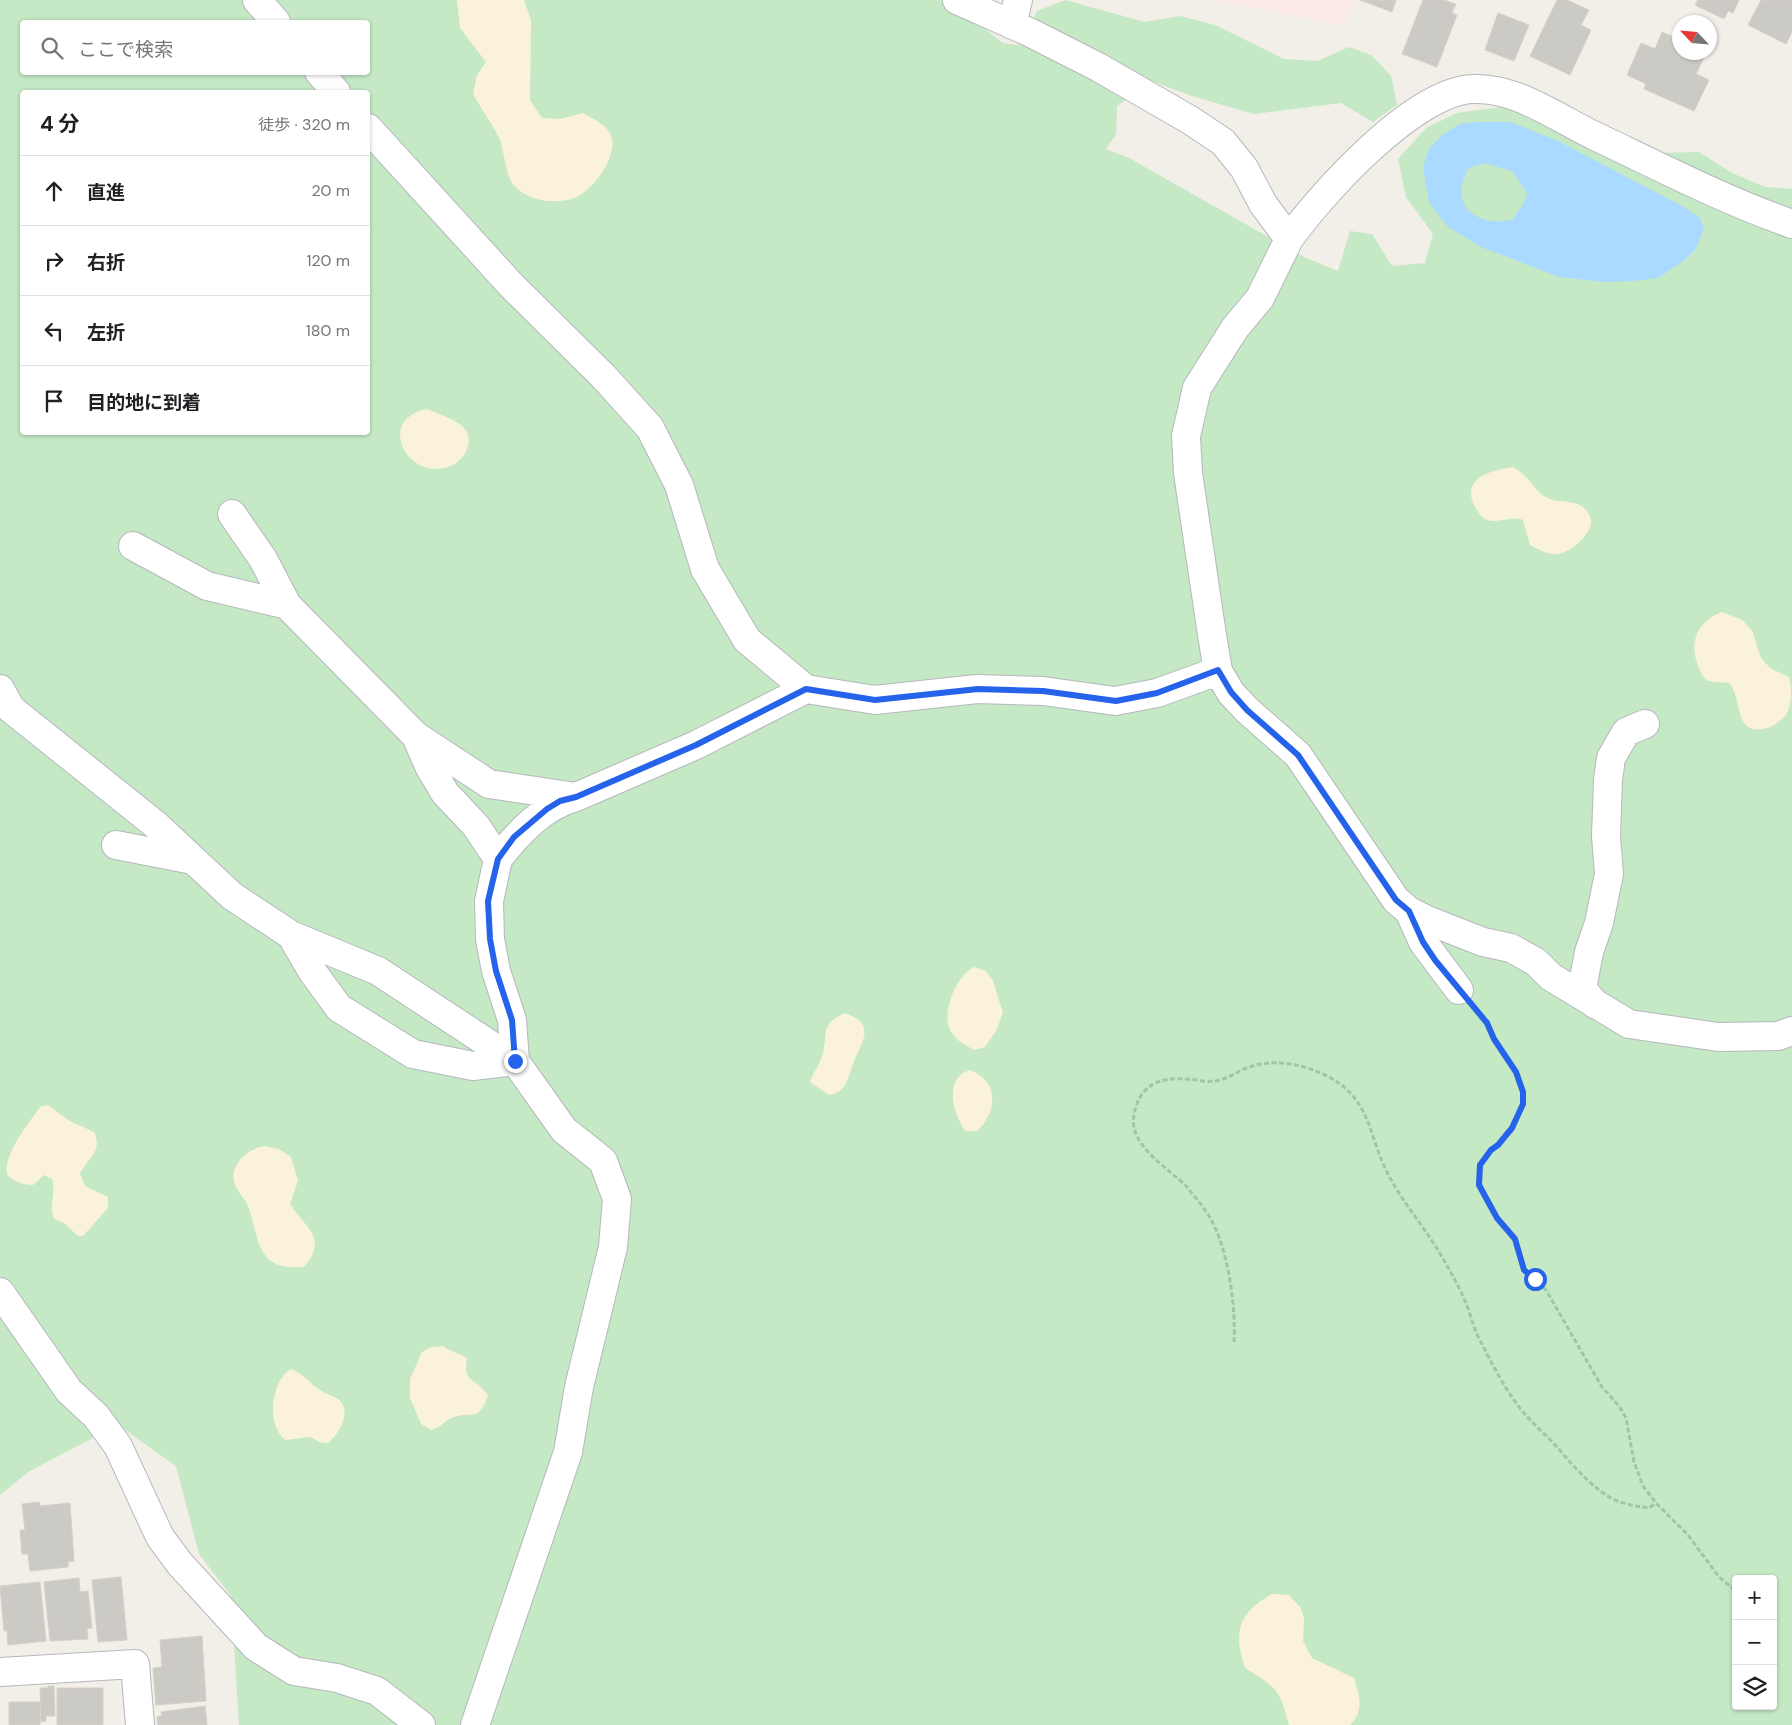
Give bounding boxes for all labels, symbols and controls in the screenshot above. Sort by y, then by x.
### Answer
north arrow [1672,15,1717,60]
search box [20,20,370,75]
icon: search [38,34,66,62]
text: ここで検索 [78,37,173,62]
text: 4 分 [40,110,80,138]
text: 徒歩 · 320 m [258,114,350,135]
icon: ahead [40,177,68,205]
text: 直進 [87,180,125,205]
text: 20 m [311,180,350,201]
icon: right [40,247,68,275]
text: 右折 [87,250,125,275]
text: 120 m [306,250,350,271]
icon: left [40,317,68,345]
text: 左折 [87,320,125,345]
text: 180 m [306,320,350,341]
icon: arrive [40,387,68,415]
text: 目的地に到着 [87,390,201,415]
route end [504,1050,527,1073]
route start [1524,1268,1547,1291]
map controls [1732,1575,1777,1710]
button: + [1732,1575,1777,1620]
button: − [1732,1620,1777,1665]
button: layers [1732,1665,1777,1710]

